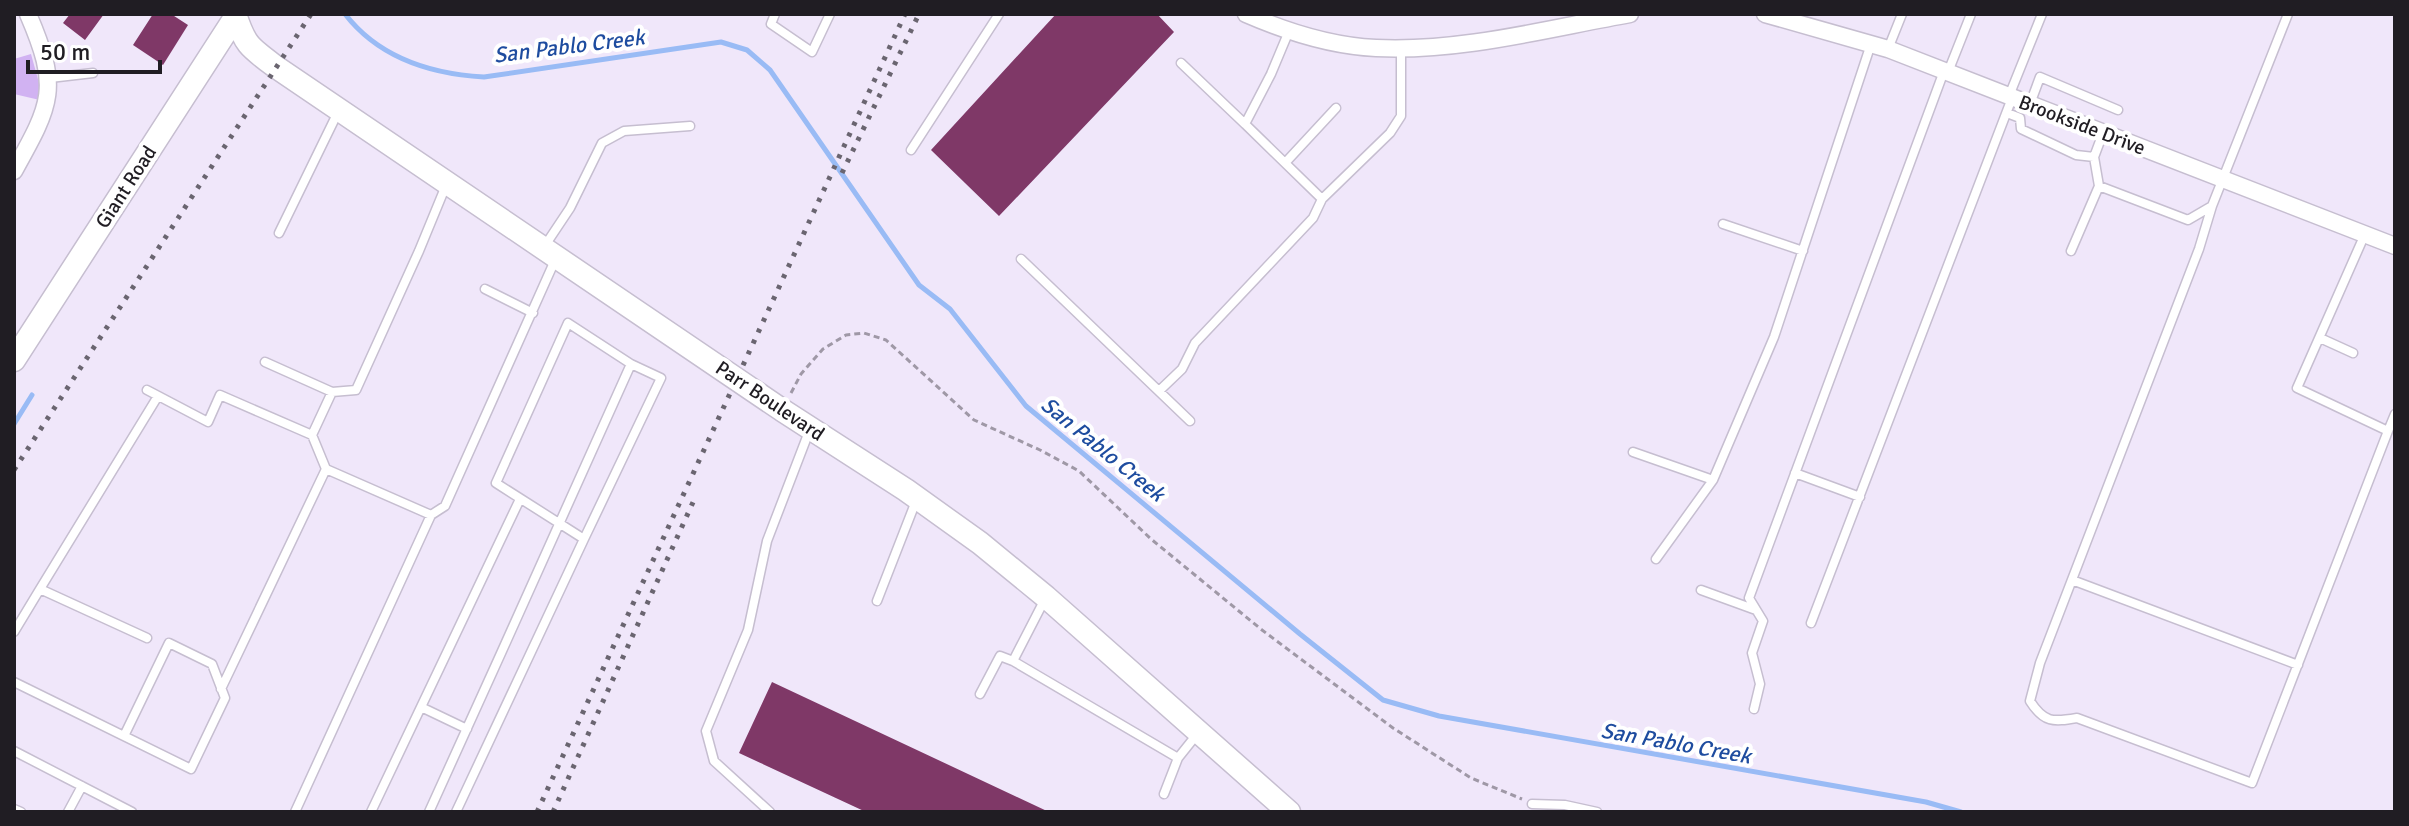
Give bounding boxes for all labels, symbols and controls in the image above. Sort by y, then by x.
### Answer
water label: San Pablo Creek [492,23,648,69]
scale bar [28,24,160,74]
text: 50 m [40,37,90,67]
street label: Brookside Drive [2015,89,2149,161]
street label: Giant Road [90,141,162,233]
street label: Parr Boulevard [711,355,829,447]
water label: San Pablo Creek [1036,391,1172,508]
water label: San Pablo Creek [1599,717,1755,770]

